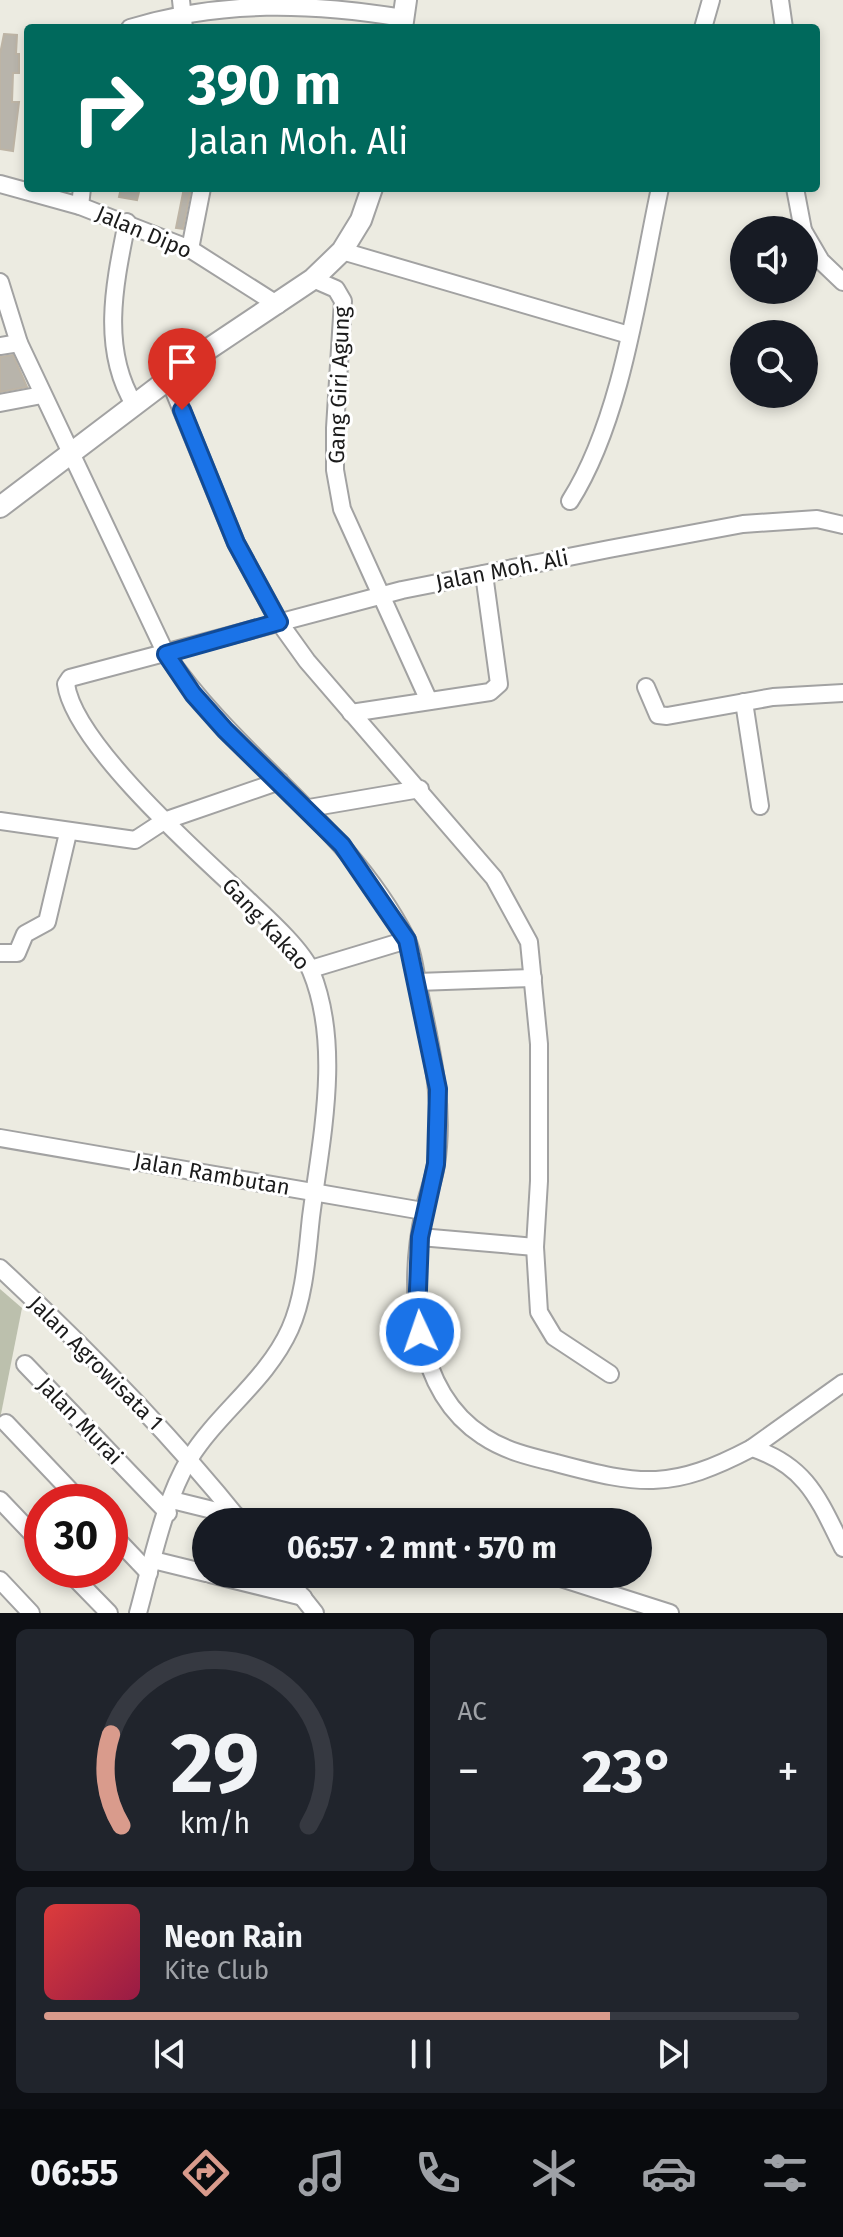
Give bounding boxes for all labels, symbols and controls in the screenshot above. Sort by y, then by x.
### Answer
text: 390 m [188,52,341,119]
icon: right [56,56,160,160]
text: Jalan Moh. Ali [188,120,408,164]
street label: Jalan Dipo [92,200,196,264]
map controls [730,216,818,408]
button: sound [730,216,818,304]
street label: Gang Giri Agung [323,305,355,464]
button: search [730,320,818,408]
pin [148,328,216,410]
icon: arrive [160,340,204,384]
street label: Jalan Moh. Ali [433,544,571,596]
street label: Gang Kakao [216,872,316,976]
street label: Jalan Rambutan [132,1147,292,1201]
street label: Jalan Agrowisata 1 [23,1290,169,1436]
position arrow [378,1290,462,1374]
street label: Jalan Murai [32,1372,128,1470]
speed limit sign: 30 [24,1484,128,1588]
text: 06:57 · 2 mnt · 570 m [287,1530,557,1566]
text: AC [458,1696,487,1727]
text: 29 [170,1714,259,1814]
text: 23° [582,1736,675,1808]
text: − [458,1745,480,1798]
text: + [777,1745,799,1798]
text: km/h [179,1806,250,1841]
text: Neon Rain [164,1919,303,1955]
text: Kite Club [164,1955,269,1986]
icon: previous [148,2032,192,2076]
icon: pause [399,2032,443,2076]
icon: next [651,2032,695,2076]
icon: directions [178,2145,234,2201]
icon: music [294,2145,350,2201]
icon: phone [410,2145,466,2201]
icon: climate [526,2145,582,2201]
icon: car [641,2145,697,2201]
icon: filters [757,2145,813,2201]
text: 06:55 [30,2151,119,2195]

